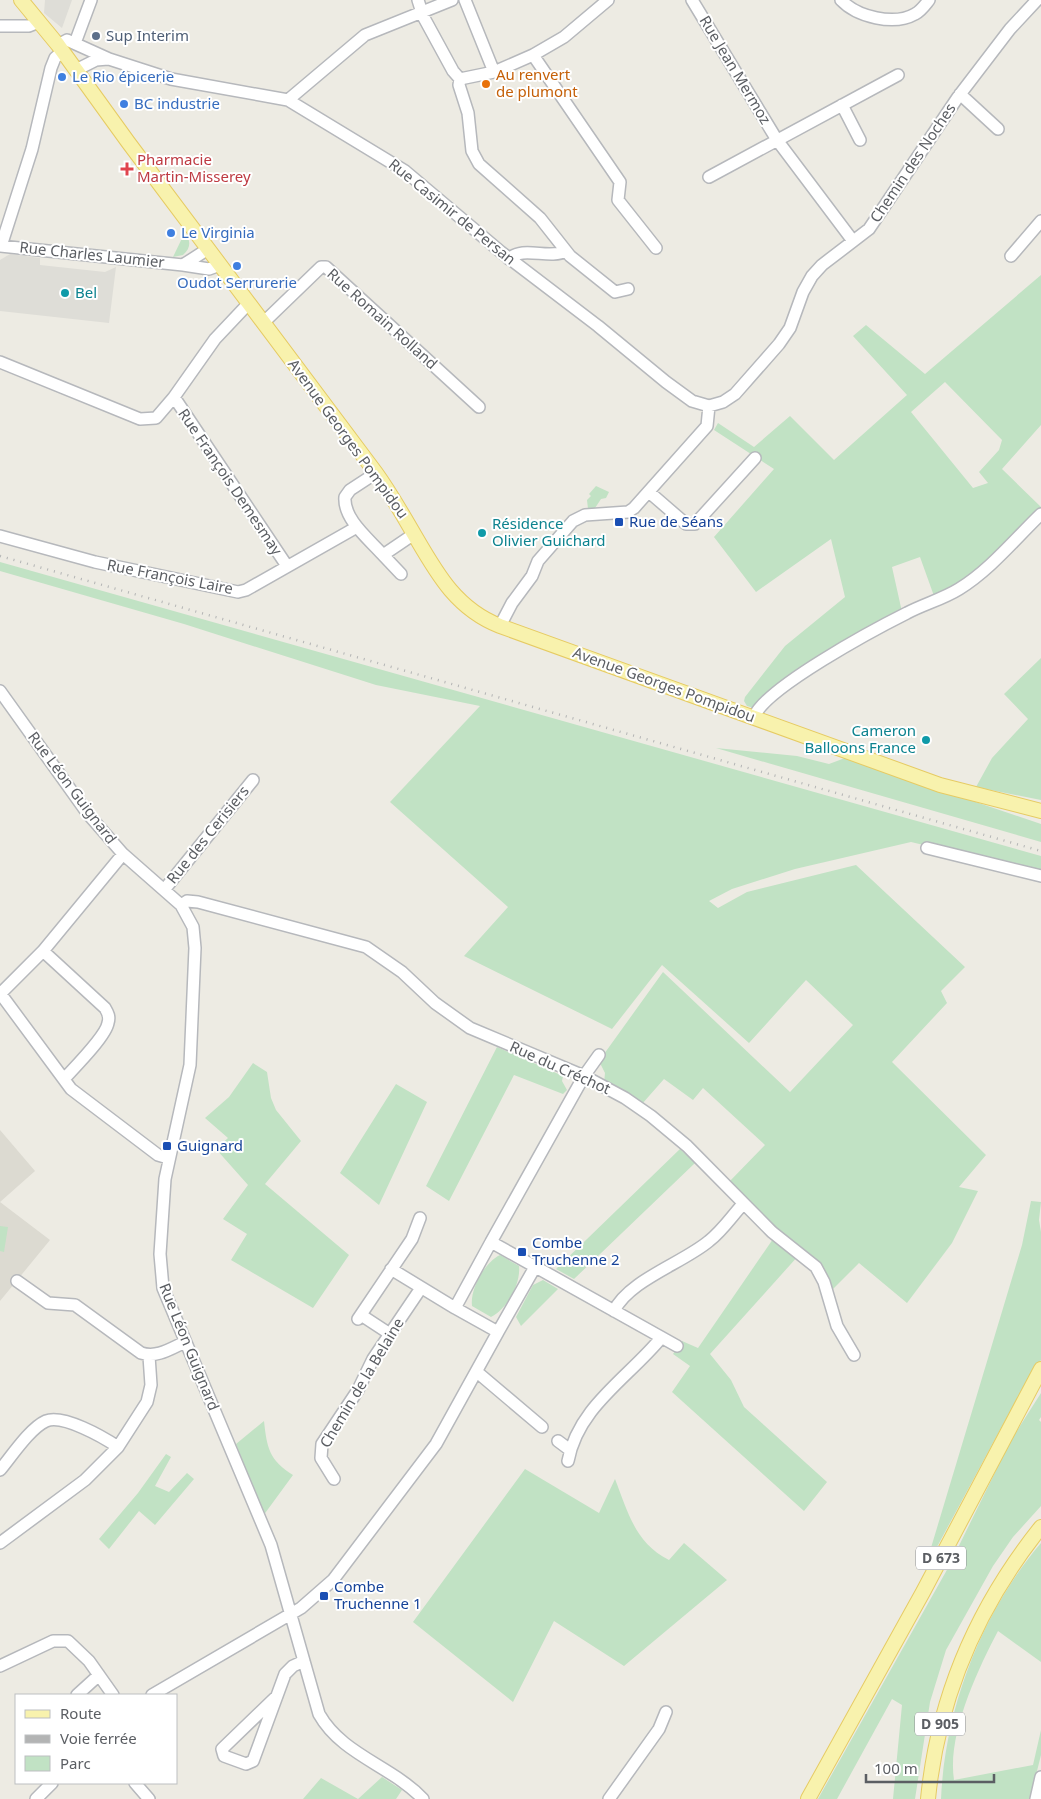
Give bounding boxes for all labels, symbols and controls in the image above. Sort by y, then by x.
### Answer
street label: Rue Jean Mermoz [696,11,776,128]
place label: Sup Interim [106,25,189,45]
marker: Sup Interim [90,30,102,42]
place label: Au renvert de plumont [496,64,578,101]
place label: Le Rio épicerie [72,66,174,86]
marker: Le Rio épicerie [56,71,68,83]
marker: Au renvert de plumont [480,78,492,90]
place label: BC industrie [134,93,220,113]
marker: BC industrie [118,98,130,110]
street label: Chemin des Noches [865,99,960,226]
place label: Pharmacie Martin-Misserey [137,149,251,186]
street label: Rue Casimir de Persan [385,154,520,269]
marker: Pharmacie Martin-Misserey [121,163,133,175]
place label: Le Virginia [181,222,255,242]
marker: Le Virginia [165,227,177,239]
street label: Rue Charles Laumier [19,236,166,272]
marker: Oudot Serrurerie [231,260,243,272]
street label: Rue Romain Rolland [323,263,442,373]
place label: Oudot Serrurerie [177,272,297,292]
place label: Bel [75,282,97,302]
marker: Bel [59,287,71,299]
street label: Avenue Georges Pompidou [284,355,414,522]
street label: Rue François Demesmay [174,404,288,559]
place label: Rue de Séans [629,511,723,531]
place label: Résidence Olivier Guichard [492,513,606,550]
marker: Rue de Séans [613,516,625,528]
marker: Résidence Olivier Guichard [476,527,488,539]
street label: Rue François Laire [105,554,235,598]
street label: Avenue Georges Pompidou [570,642,758,726]
place label: Cameron Balloons France [805,720,916,757]
street label: Rue Léon Guignard [24,727,122,848]
marker: Cameron Balloons France [920,734,932,746]
street label: Rue des Cerisiers [161,781,253,888]
street label: Rue du Créchot [507,1036,614,1098]
place label: Guignard [177,1135,243,1155]
marker: Guignard [161,1140,173,1152]
place label: Combe Truchenne 2 [532,1232,619,1269]
marker: Combe Truchenne 2 [516,1246,528,1258]
street label: Rue Léon Guignard [155,1280,225,1413]
street label: Chemin de la Belaine [314,1314,408,1451]
road number: D 673 [916,1546,966,1570]
place label: Combe Truchenne 1 [334,1576,421,1613]
marker: Combe Truchenne 1 [318,1590,330,1602]
legend [15,1694,178,1784]
text: Route [60,1703,102,1723]
road number: D 905 [915,1712,965,1736]
text: Voie ferrée [60,1728,137,1748]
scale bar [866,1752,994,1784]
text: Parc [60,1753,91,1773]
text: 100 m [874,1758,918,1778]

